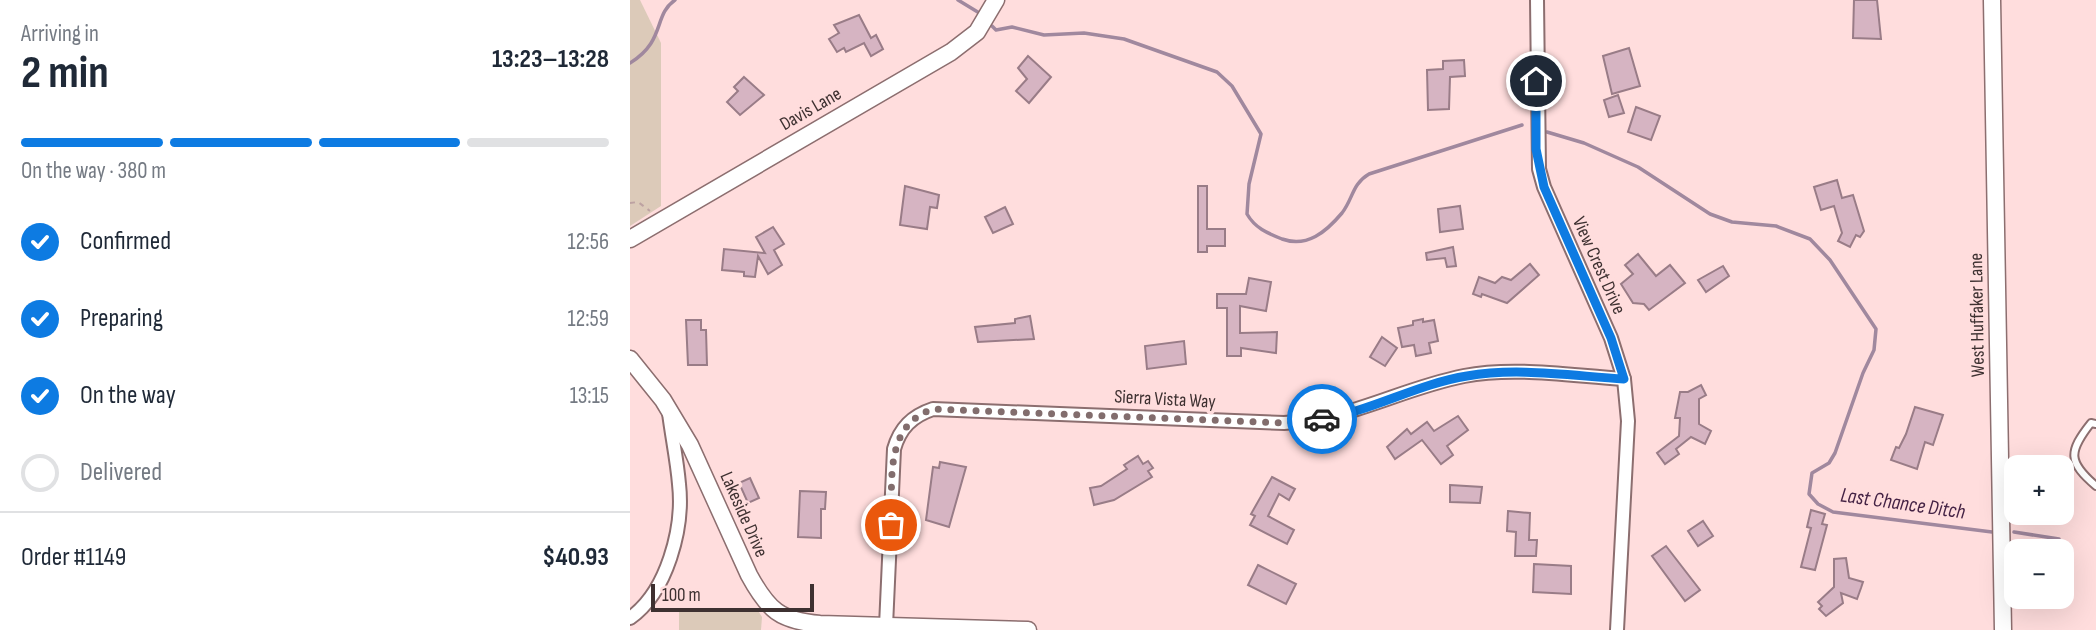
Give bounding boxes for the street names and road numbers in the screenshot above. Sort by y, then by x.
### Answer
street label: Davis Lane [776,83,846,136]
street label: View Crest Drive [1567,213,1630,318]
street label: West Huffaker Lane [1965,253,1990,377]
street label: Sierra Vista Way [1114,385,1217,414]
street label: Lakeside Drive [715,468,773,561]

